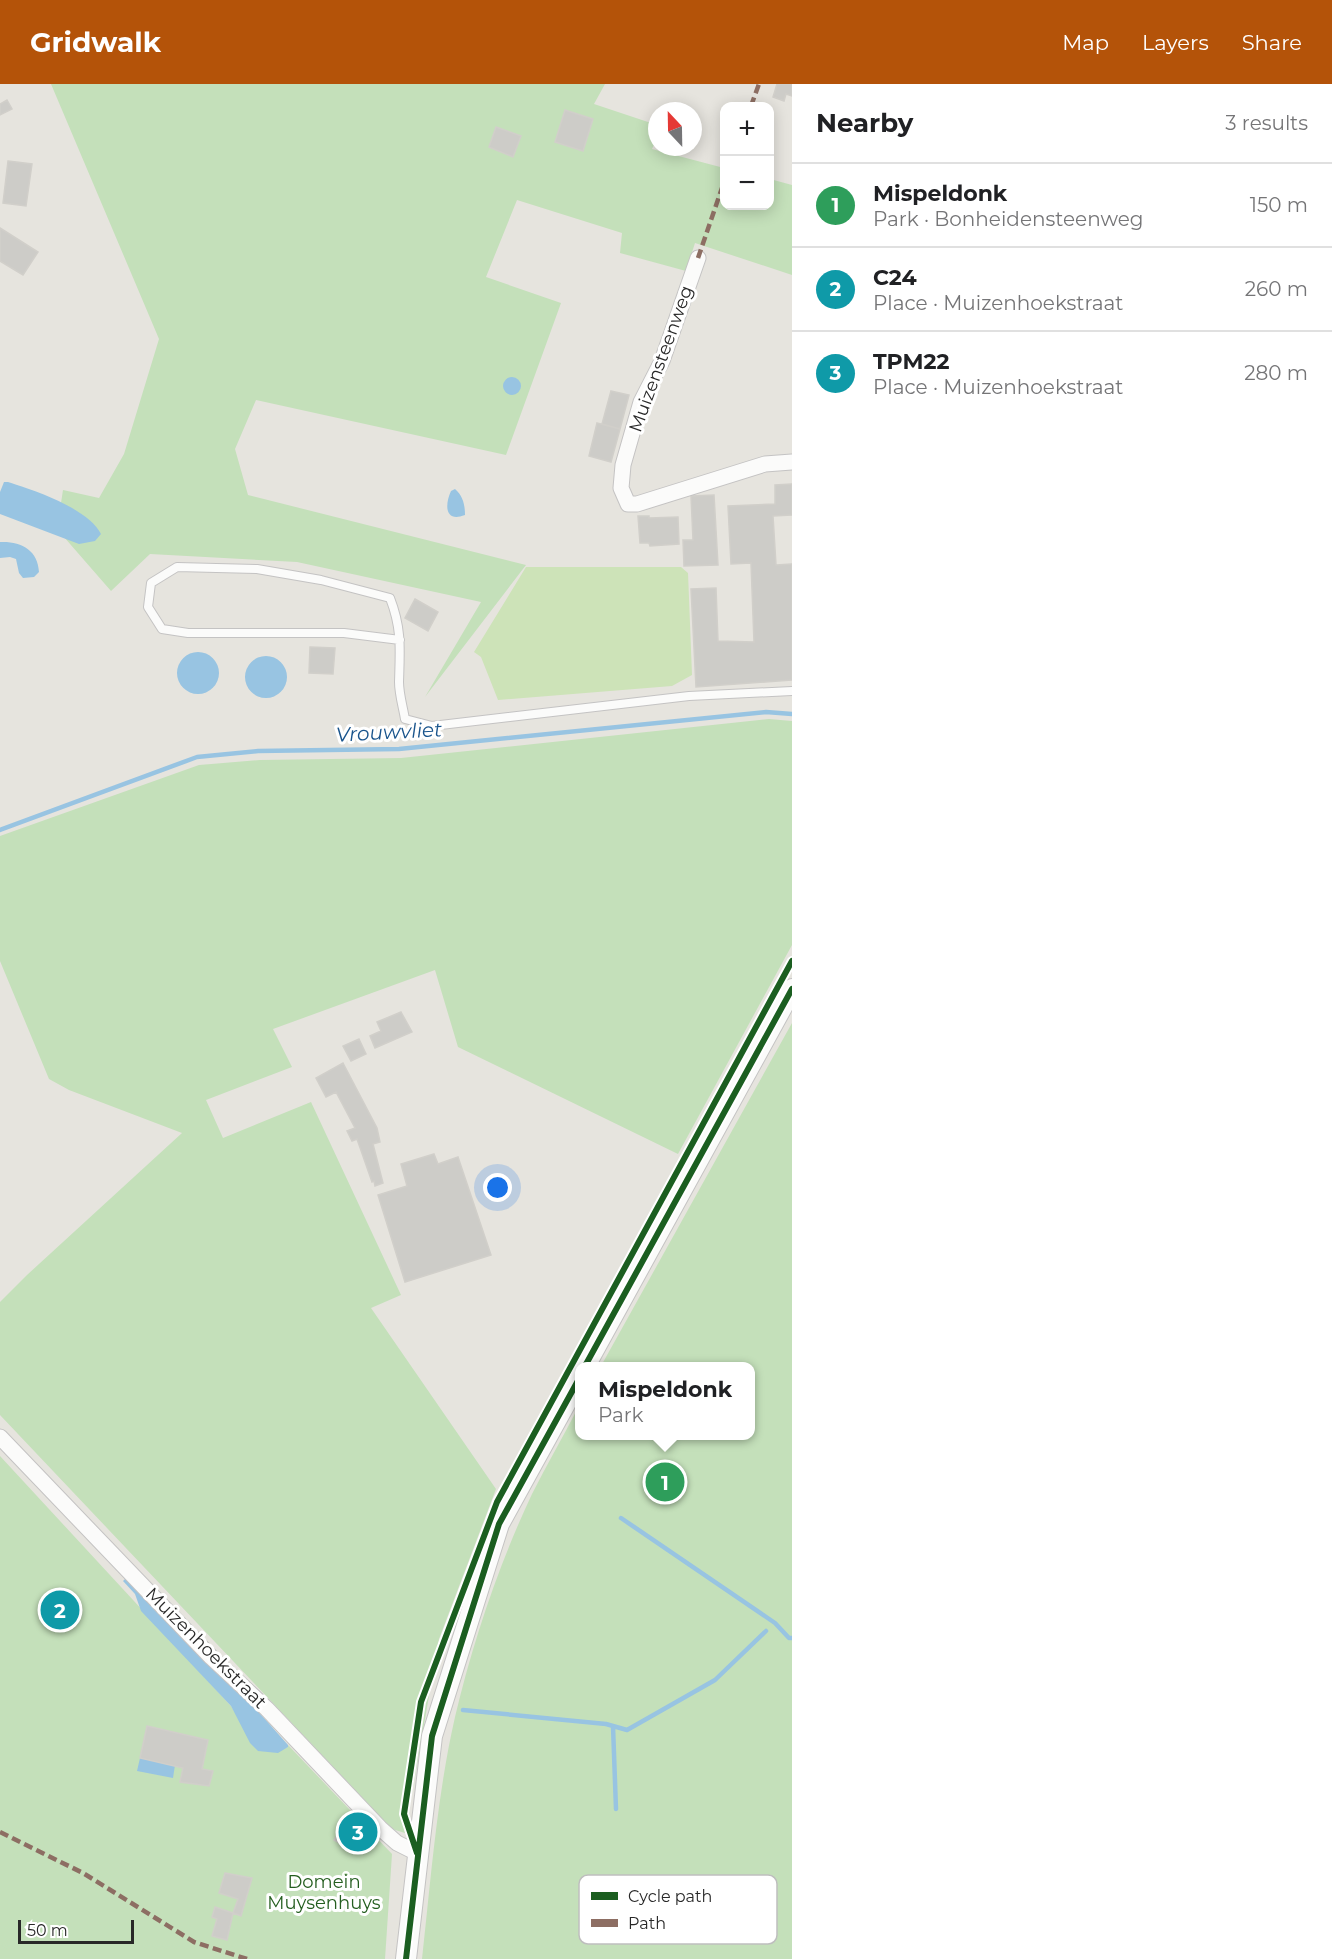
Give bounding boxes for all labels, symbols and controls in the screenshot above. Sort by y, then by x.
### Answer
text: Gridwalk [30,25,161,59]
text: Map [1062,30,1109,55]
text: Layers [1142,30,1209,55]
text: Share [1242,30,1302,55]
north arrow [648,102,702,156]
map controls [720,102,774,210]
button: + [720,102,774,156]
text: Nearby [816,107,913,139]
text: 3 results [1225,111,1308,135]
button: − [720,156,774,210]
text: Mispeldonk [873,180,1007,207]
text: 1 [832,193,839,217]
text: 150 m [1250,193,1308,217]
text: Park · Bonheidensteenweg [873,207,1144,231]
text: C24 [873,264,917,291]
text: 2 [830,277,841,301]
text: 260 m [1245,277,1308,301]
street label: Muizensteenweg [624,283,698,435]
text: Place · Muizenhoekstraat [873,291,1123,315]
text: TPM22 [873,348,949,375]
text: 3 [830,361,841,385]
text: 280 m [1244,361,1308,385]
text: Place · Muizenhoekstraat [873,375,1123,399]
water label: Vrouwvliet [335,717,443,747]
your location [483,1173,512,1202]
popup [575,1362,755,1440]
text: Mispeldonk [598,1376,732,1403]
text: Park [598,1403,644,1427]
pin: 1 [646,1460,684,1504]
street label: Muizenhoekstraat [141,1583,271,1713]
pin: 2 [40,1588,80,1633]
pin: 3 [338,1810,378,1854]
park label: Domein Muysenhuys [267,1871,381,1914]
legend [579,1875,777,1944]
text: Cycle path [628,1887,712,1906]
text: Path [628,1914,666,1933]
scale bar [18,1917,134,1944]
text: 50 m [27,1921,68,1940]

